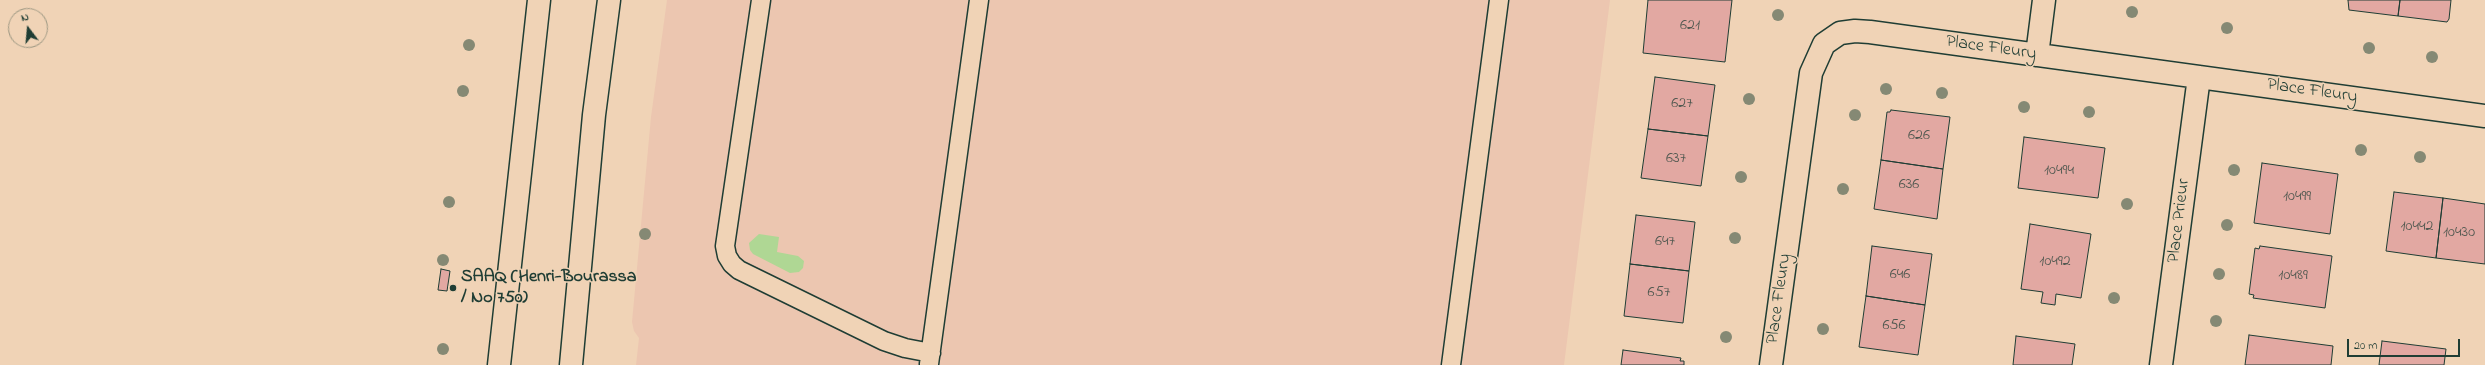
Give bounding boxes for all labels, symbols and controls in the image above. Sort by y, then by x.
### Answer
north arrow [8,8,48,48]
text: N [19,9,31,26]
house number: 621 [1680,16,1700,36]
street label: Place Fleury [1944,32,2038,66]
street label: Place Fleury [2265,75,2359,109]
house number: 627 [1671,94,1693,114]
house number: 626 [1908,126,1930,146]
house number: 637 [1666,149,1686,169]
house number: 10494 [2044,161,2074,181]
house number: 636 [1899,175,1919,195]
street label: Place Prieur [2164,178,2196,264]
house number: 10499 [2283,187,2311,207]
house number: 10442 [2400,217,2434,237]
house number: 10430 [2443,223,2475,243]
house number: 647 [1655,232,1675,252]
street label: Place Fleury [1763,252,1797,346]
house number: 10492 [2039,252,2071,272]
house number: 646 [1890,265,1910,285]
house number: 10489 [2278,266,2308,286]
place label: SAAQ (Henri-Bourassa / No 750) [461,267,636,310]
marker: SAAQ (Henri-Bourassa / No 750) [448,283,458,293]
house number: 657 [1648,283,1670,303]
house number: 656 [1882,316,1906,336]
scale bar [2349,331,2462,357]
text: 20 m [2354,337,2377,355]

